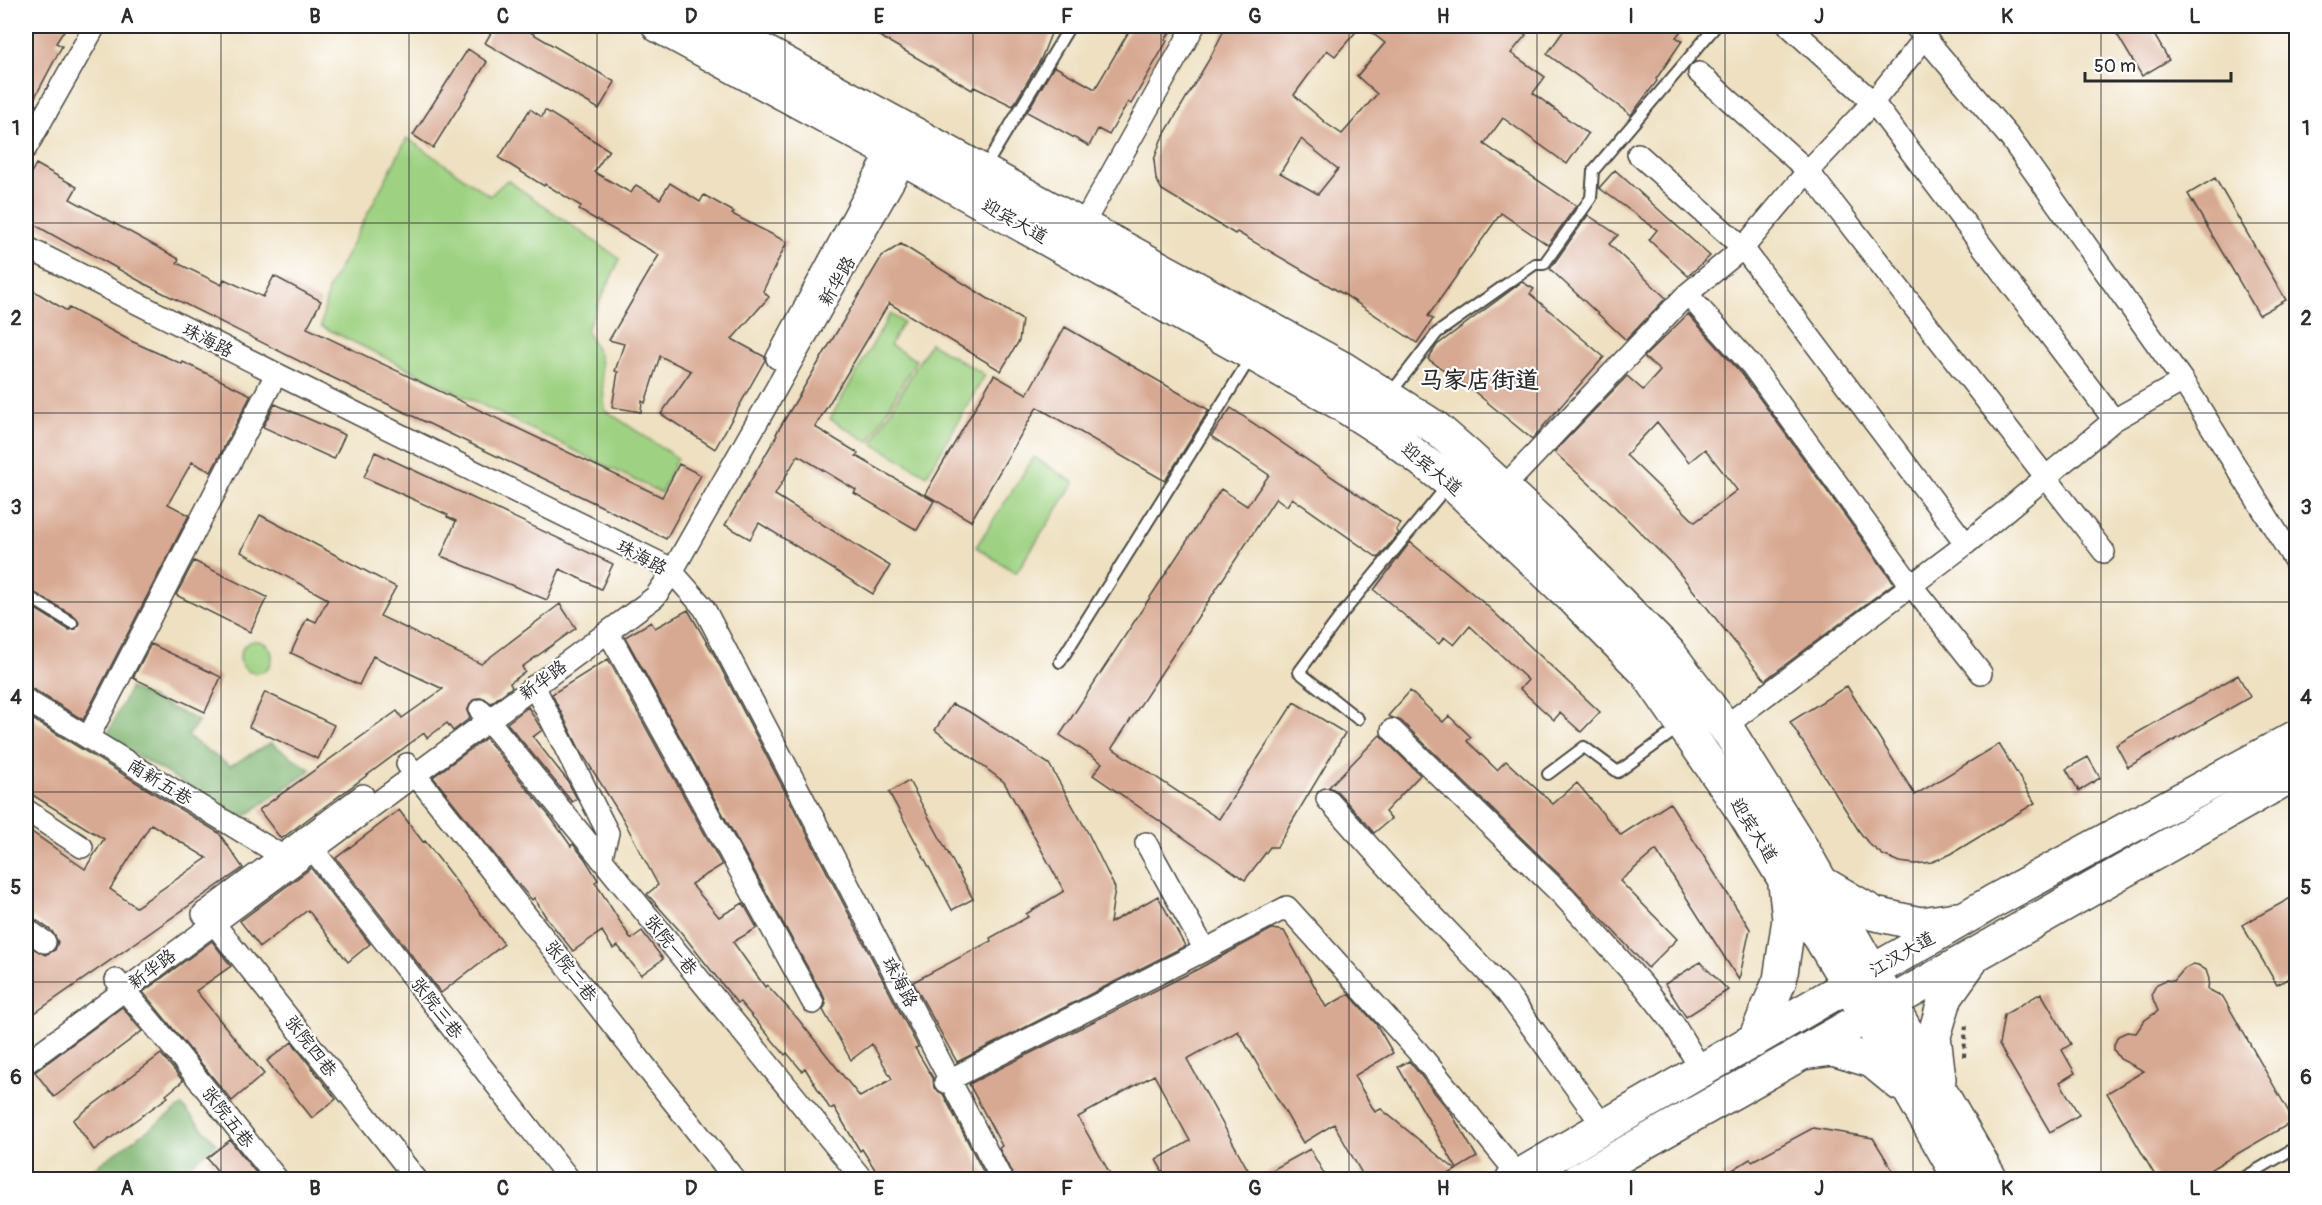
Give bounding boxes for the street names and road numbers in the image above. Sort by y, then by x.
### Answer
street label: 迎宾大道 [978,194,1052,249]
street label: 新华路 [814,252,861,310]
street label: 珠海路 [178,318,237,363]
street label: 迎宾大道 [1396,438,1467,501]
street label: 珠海路 [613,534,671,581]
street label: 新华路 [515,655,572,706]
street label: 南新五巷 [123,754,197,811]
street label: 迎宾大道 [1725,794,1782,867]
street label: 张院一巷 [639,910,702,981]
street label: 江汉大道 [1865,926,1939,982]
street label: 张院二巷 [539,936,602,1007]
street label: 新华路 [124,944,181,995]
street label: 珠海路 [877,953,922,1011]
street label: 张院三巷 [405,973,468,1044]
street label: 张院四巷 [279,1011,342,1082]
street label: 张院五巷 [196,1082,259,1153]

